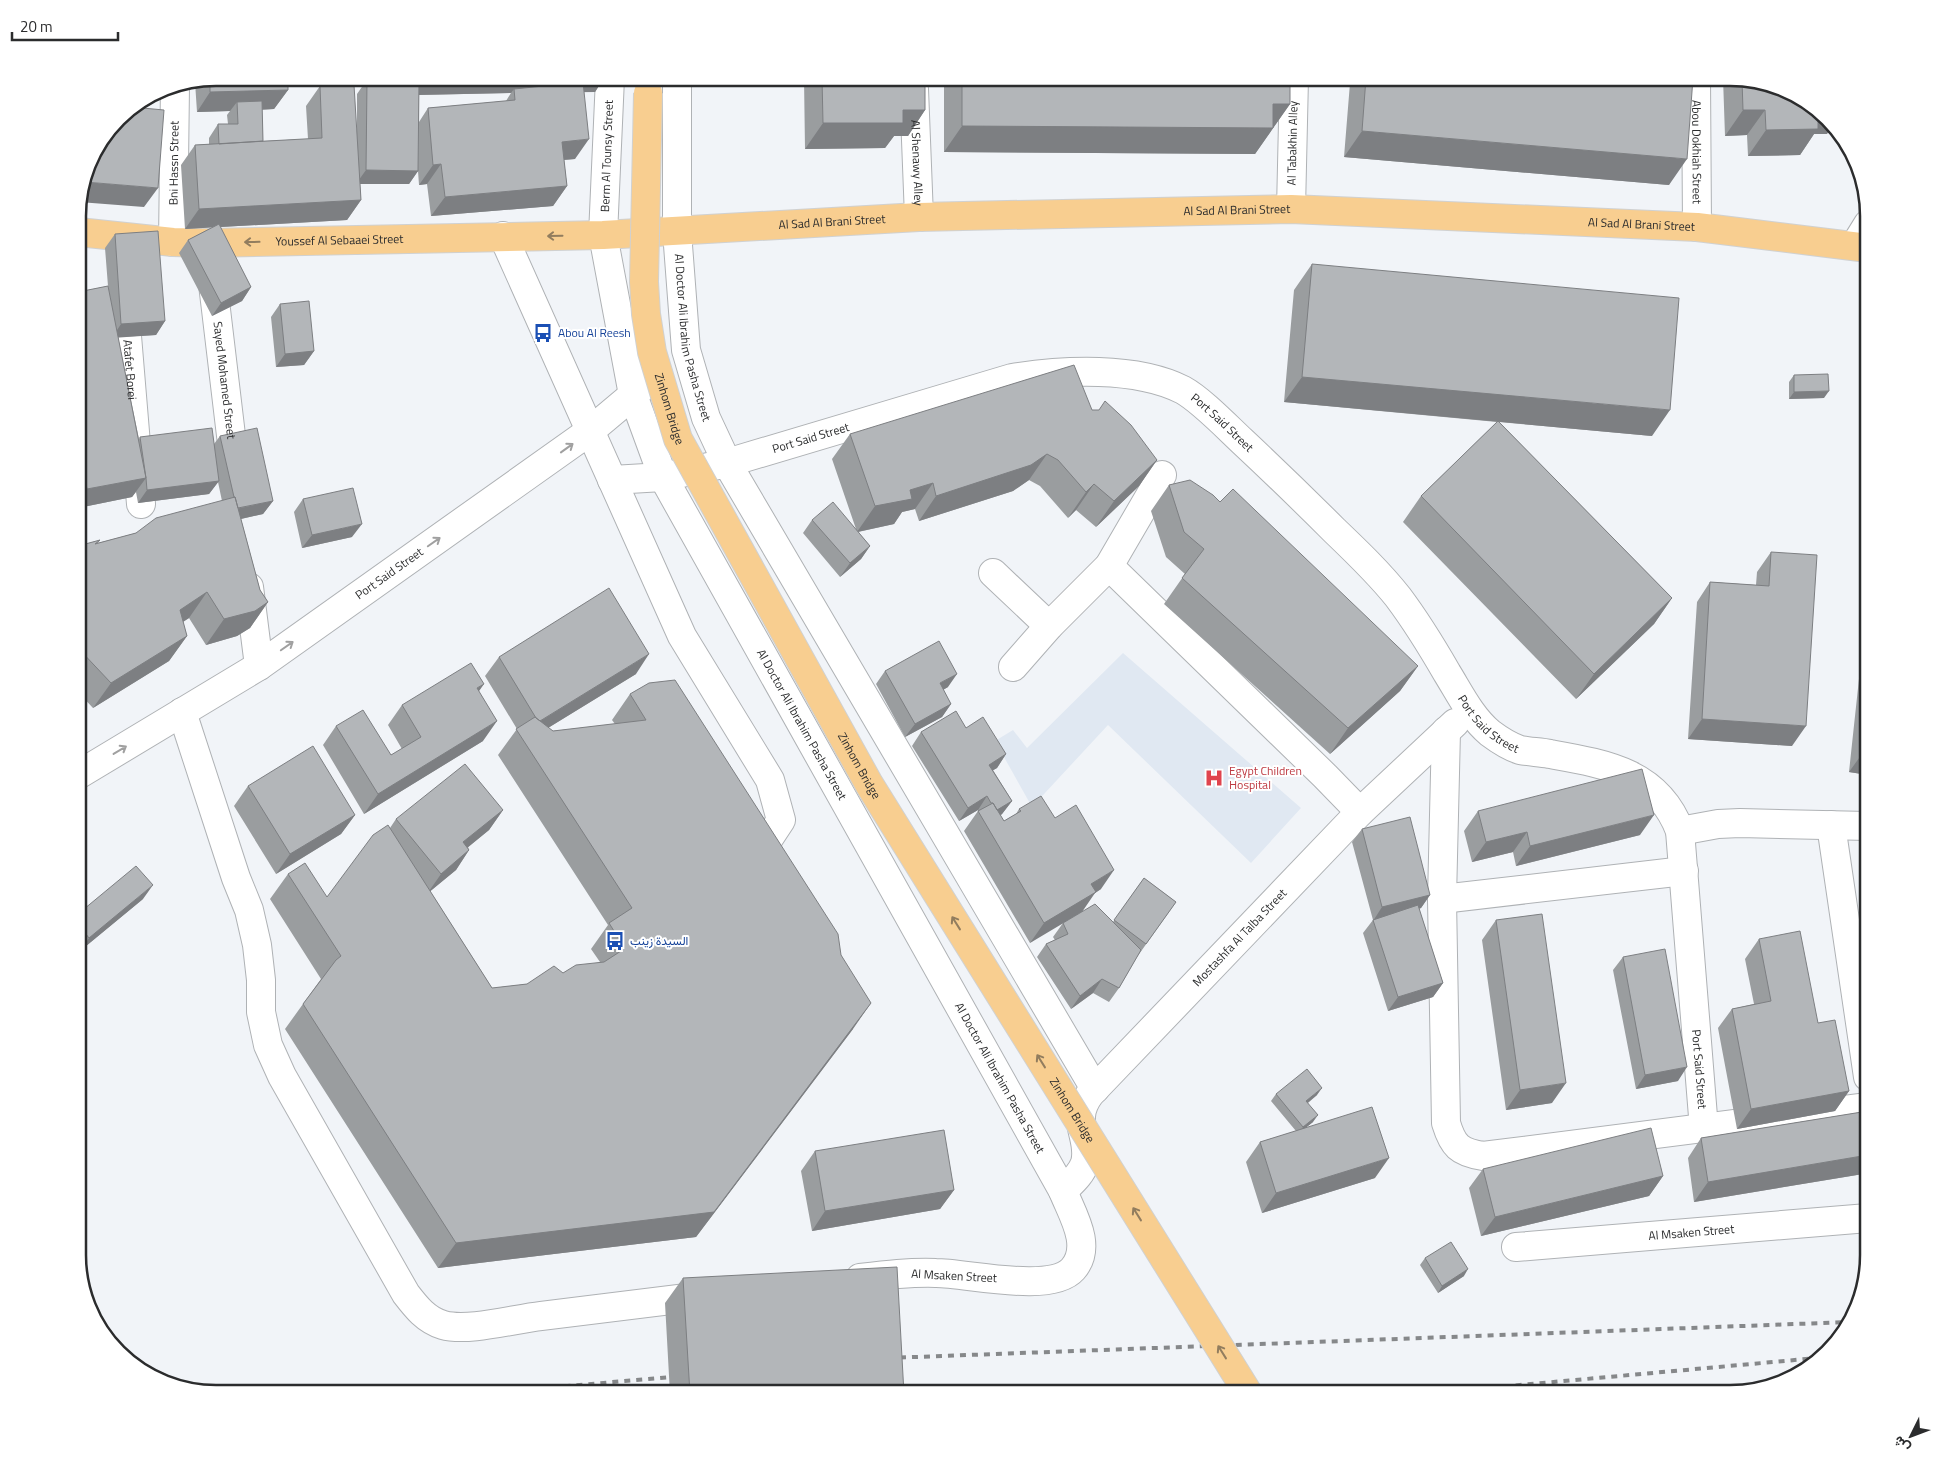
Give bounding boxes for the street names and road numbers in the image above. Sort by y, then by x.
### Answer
street label: Berm Al Tounsy Street [595,99,618,212]
street label: Al Tabakhin Alley [1282,100,1302,186]
street label: Abou Dokhiah Street [1687,100,1707,205]
street label: Bni Hassn Street [163,120,184,205]
street label: Al Shenawy Alley [906,120,929,207]
street label: Al Sad Al Brani Street [1183,199,1291,220]
street label: Al Sad Al Brani Street [778,209,887,234]
street label: Al Sad Al Brani Street [1588,212,1696,236]
street label: Youssef Al Sebaaei Street [275,229,404,251]
street label: Al Doctor Ali Ibrahim Pasha Street [670,253,717,425]
street label: Sayed Mohamed Street [208,320,241,441]
street label: Atafet Borei [118,339,142,401]
street label: Zinhom Bridge [650,371,689,448]
street label: Port Said Street [1187,388,1259,457]
street label: Port Said Street [770,417,852,458]
street label: Port Said Street [351,542,428,604]
street label: Al Doctor Ali Ibrahim Pasha Street [752,645,852,804]
street label: Port Said Street [1453,691,1523,758]
street label: Zinhom Bridge [833,729,886,802]
street label: Mostashfa Al Talba Street [1188,883,1291,991]
street label: Al Doctor Ali Ibrahim Pasha Street [950,999,1050,1157]
street label: Port Said Street [1687,1029,1712,1110]
street label: Zinhom Bridge [1045,1074,1100,1146]
street label: Al Msaken Street [1648,1219,1736,1245]
street label: Al Msaken Street [911,1264,998,1287]

